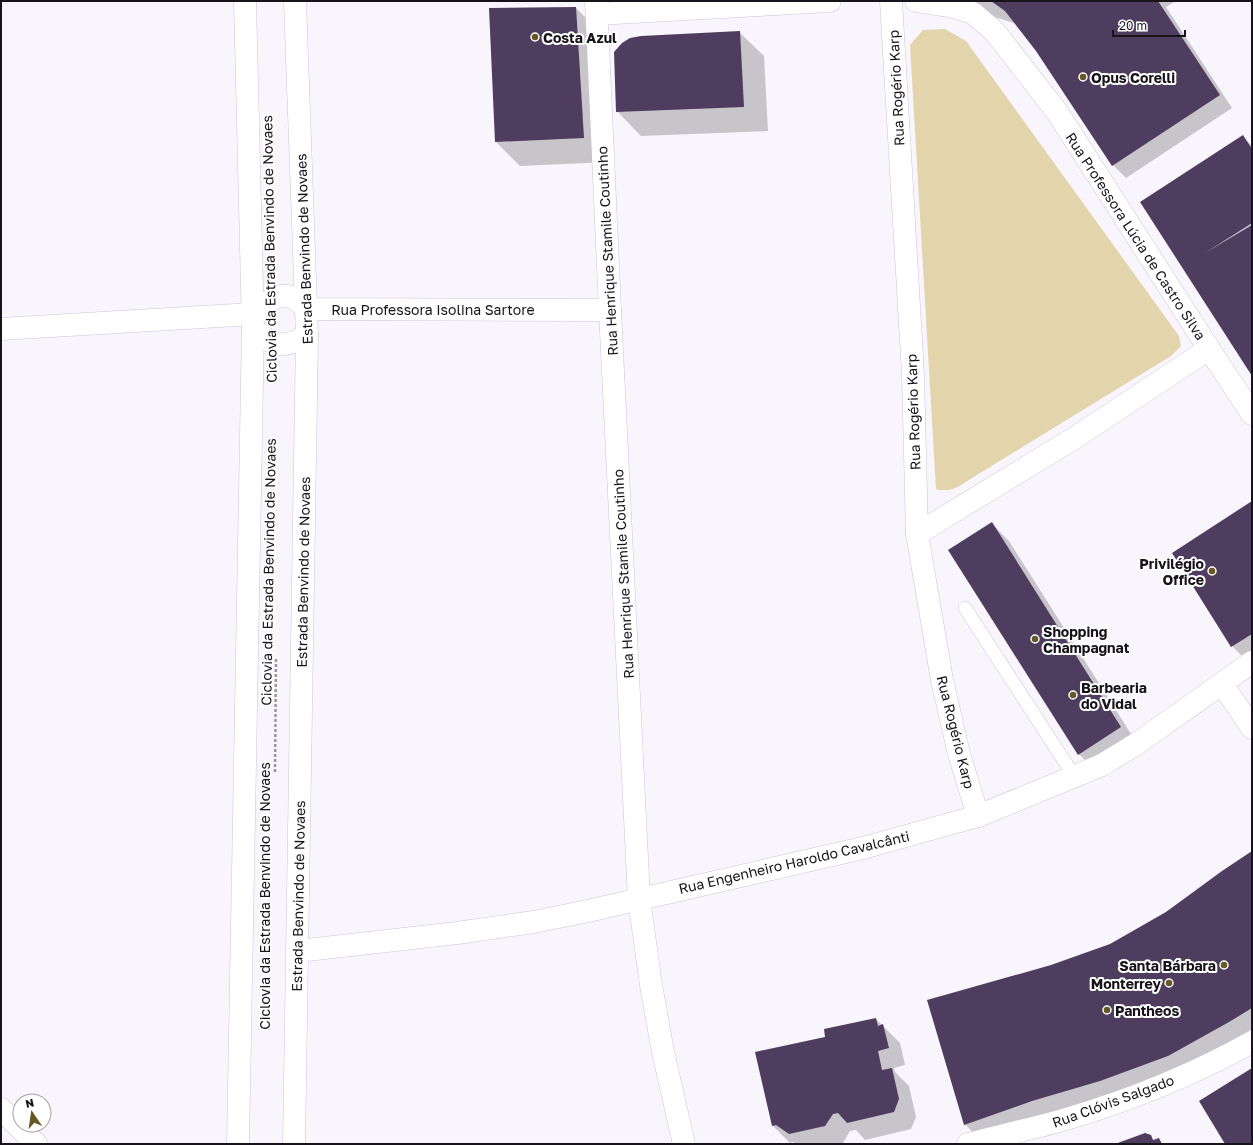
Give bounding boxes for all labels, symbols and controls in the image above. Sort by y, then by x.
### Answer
scale bar [1113,12,1185,38]
text: 20 m [1119,18,1147,33]
place label: Costa Azul [543,29,617,46]
street label: Rua Rogério Karp [884,30,908,146]
marker: Costa Azul [530,32,540,42]
place label: Opus Corelli [1091,69,1175,86]
marker: Opus Corelli [1078,72,1088,82]
street label: Ciclovia da Estrada Benvindo de Novaes [258,115,280,383]
street label: Rua Professora Lúcia de Castro Silva [1062,129,1210,343]
street label: Rua Henrique Stamile Coutinho [593,146,621,356]
street label: Estrada Benvindo de Novaes [292,153,316,345]
street label: Rua Professora Isolina Sartore [331,301,535,318]
street label: Rua Rogério Karp [902,354,924,470]
street label: Ciclovia da Estrada Benvindo de Novaes [257,438,279,706]
street label: Rua Henrique Stamile Coutinho [609,469,637,679]
street label: Estrada Benvindo de Novaes [293,476,313,668]
place label: Privilégio Office [1139,555,1204,588]
marker: Privilégio Office [1207,566,1217,576]
place label: Shopping Champagnat [1043,623,1130,656]
marker: Shopping Champagnat [1030,634,1040,644]
street label: Rua Rogério Karp [934,674,978,790]
place label: Barbearia do Vidal [1081,679,1147,712]
marker: Barbearia do Vidal [1068,690,1078,700]
street label: Ciclovia da Estrada Benvindo de Novaes [256,762,273,1030]
street label: Estrada Benvindo de Novaes [288,800,308,992]
street label: Rua Engenheiro Haroldo Cavalcânti [677,827,911,897]
place label: Santa Bárbara [1119,957,1216,974]
marker: Santa Bárbara [1219,960,1229,970]
place label: Monterrey [1091,975,1162,992]
marker: Monterrey [1164,978,1174,988]
place label: Pantheos [1115,1002,1179,1019]
marker: Pantheos [1102,1005,1112,1015]
street label: Rua Clóvis Salgado [1050,1071,1176,1131]
north arrow [12,1093,52,1133]
text: N [24,1095,35,1110]

